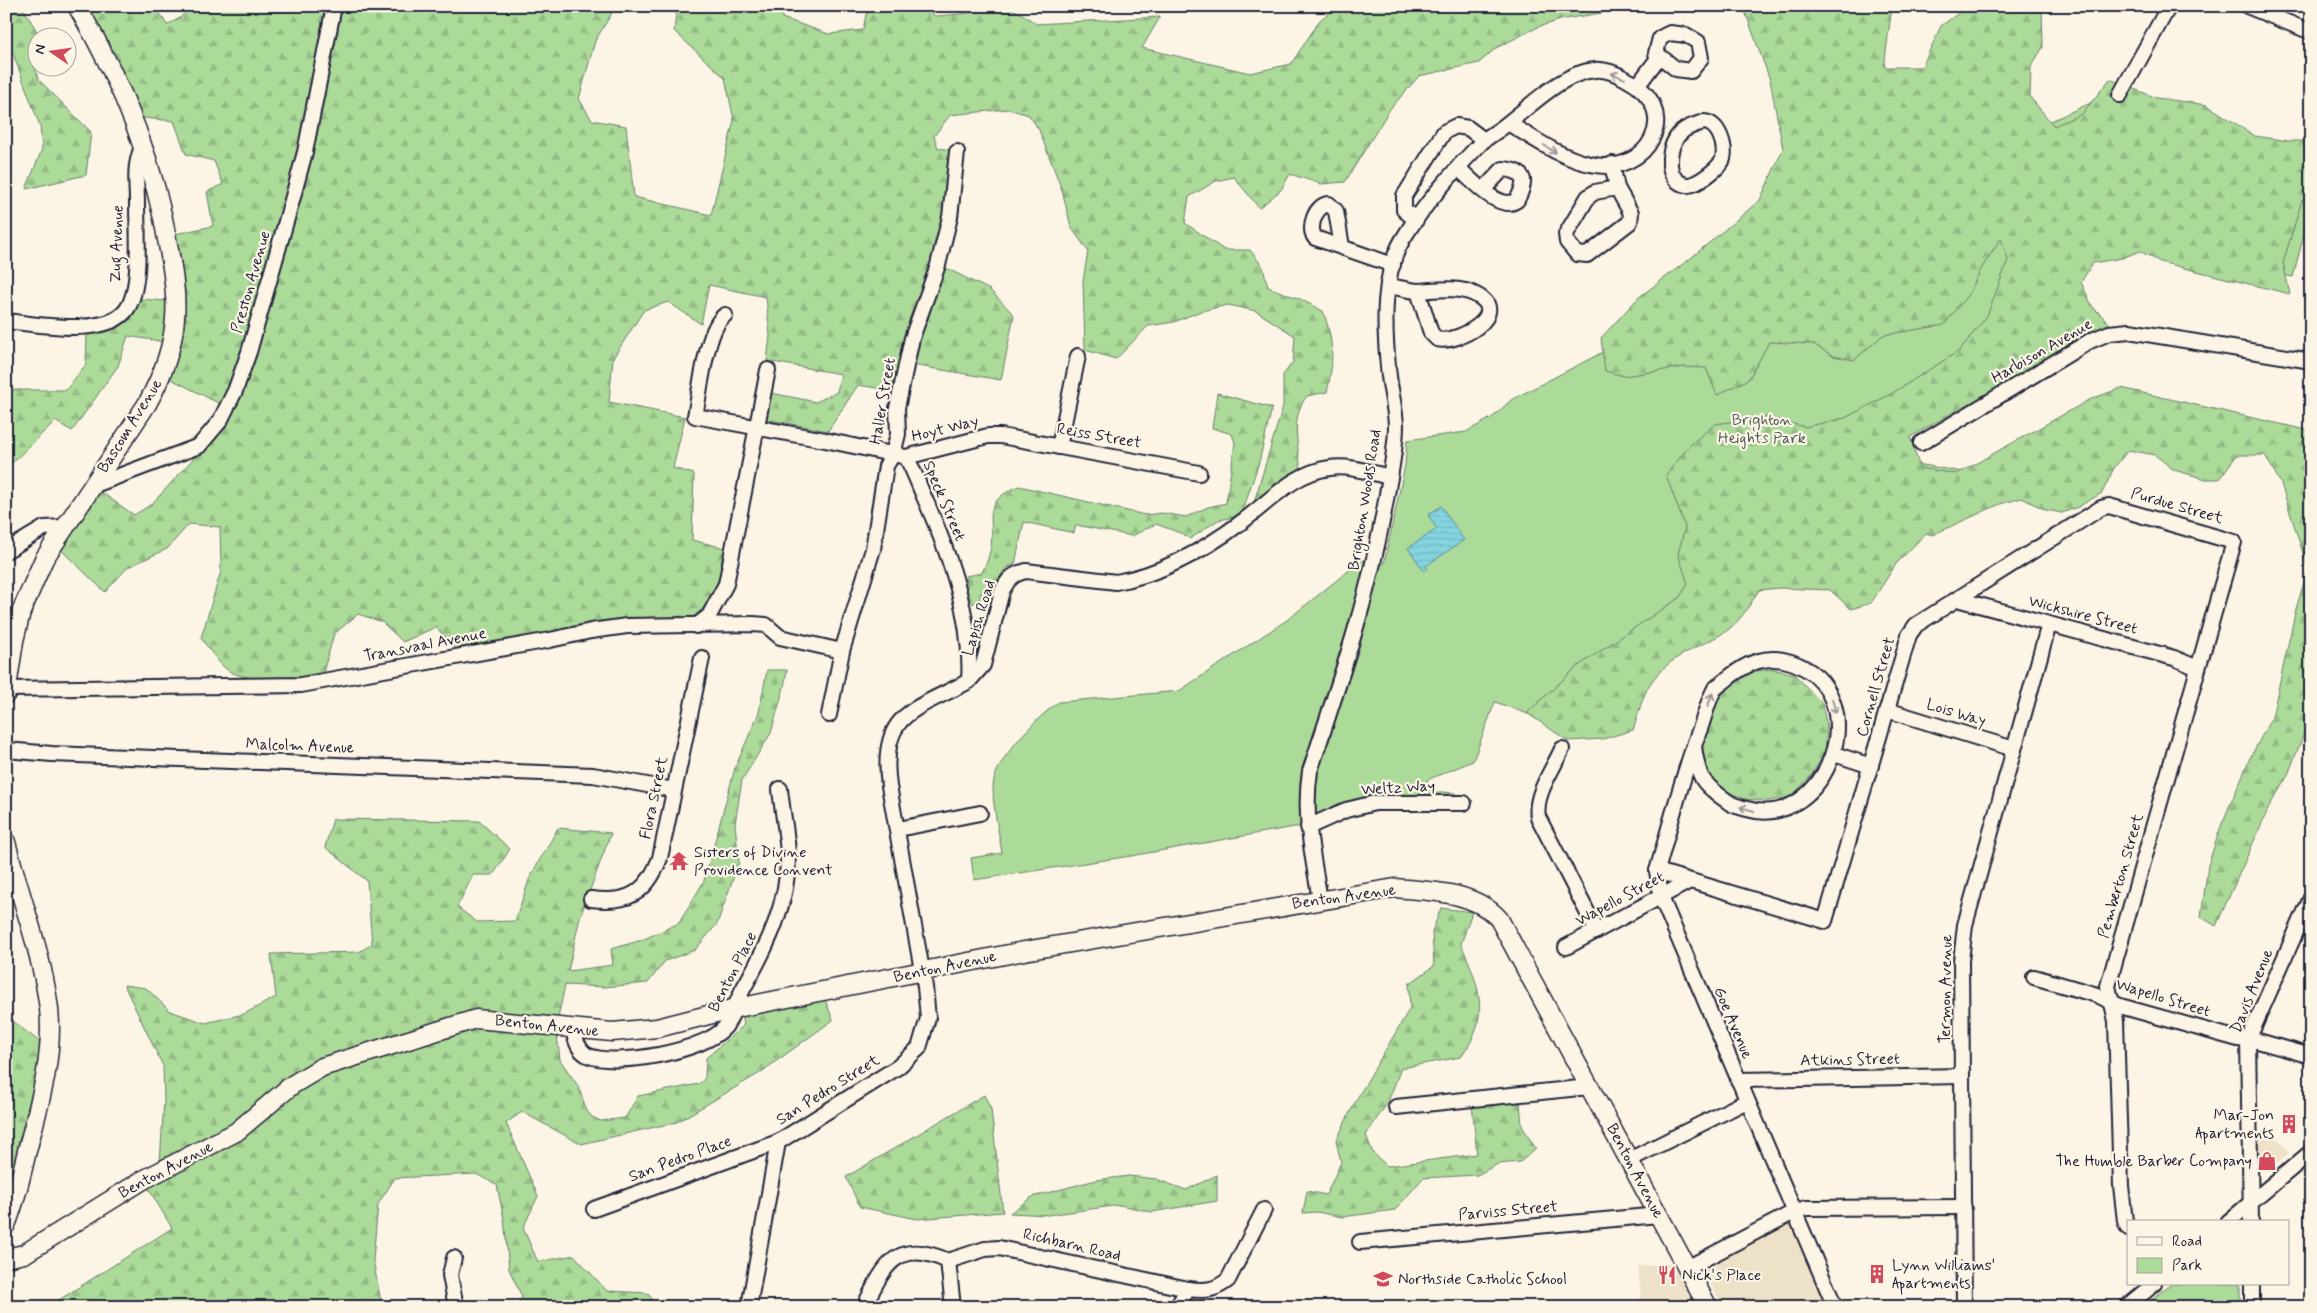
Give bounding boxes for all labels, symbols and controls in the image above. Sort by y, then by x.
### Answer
north arrow [28,28,78,78]
text: N [30,43,50,56]
one-way arrow [1611,71,1626,80]
one-way arrow [1542,144,1556,154]
street label: Zug Avenue [105,205,130,283]
street label: Preston Avenue [226,228,276,336]
street label: Harbison Avenue [1988,314,2096,388]
street label: Haller Street [865,356,901,446]
street label: Bascom Avenue [93,375,168,477]
park label: Brighton Heights Park [1718,410,1806,449]
street label: Hoyt Way [909,411,981,447]
street label: Reiss Street [1055,418,1143,454]
street label: Brighton Woods Road [1343,428,1387,572]
street label: Speck Street [918,458,970,544]
street label: Purdue Street [2128,483,2226,529]
street label: Lapish Road [957,577,1001,659]
street label: Wickshire Street [2026,590,2140,640]
street label: Transvaal Avenue [362,623,488,667]
street label: Cornell Street [1852,634,1900,739]
one-way arrow [1706,693,1715,708]
street label: Lois Way [1924,694,1988,732]
one-way arrow [1829,698,1839,714]
street label: Malcolm Avenue [245,734,355,758]
street label: Flora Street [635,754,673,841]
street label: Weltz Way [1360,776,1436,800]
one-way arrow [1740,804,1756,814]
street label: Pemberton Street [2093,811,2149,941]
place label: Sisters of Divine Providence Convent [694,842,833,881]
temple icon: Sisters of Divine Providence Convent [668,850,690,872]
street label: Wapello Street [1572,867,1668,931]
street label: Benton Avenue [1291,879,1398,915]
street label: Benton Place [704,928,762,1016]
street label: Termon Avenue [1935,934,1957,1044]
street label: Davis Avenue [2226,945,2279,1036]
street label: Benton Avenue [892,946,999,988]
street label: Wapello Street [2113,974,2213,1022]
street label: Goe Avenue [1708,984,1758,1063]
street label: Benton Avenue [494,1010,601,1042]
street label: San Pedro Street [772,1049,884,1130]
street label: Atkins Street [1800,1049,1900,1071]
place label: Mar-Jon Apartments [2195,1105,2274,1145]
building icon: Mar-Jon Apartments [2278,1113,2300,1135]
street label: Benton Avenue [1601,1120,1669,1222]
street label: San Pedro Place [626,1131,734,1187]
street label: Benton Avenue [115,1136,217,1204]
shop icon: The Humble Barber Company [2256,1150,2278,1172]
place label: The Humble Barber Company [2056,1151,2252,1172]
street label: Parviss Street [1458,1196,1559,1226]
legend [2127,1220,2290,1286]
street label: Richbarn Road [1021,1224,1123,1266]
text: Road [2172,1232,2202,1252]
place label: Lynn Williams' Apartments [1892,1255,1995,1295]
text: Park [2172,1256,2202,1276]
building icon: Lynn Williams' Apartments [1866,1263,1888,1285]
restaurant icon: Nick's Place [1656,1264,1678,1286]
place label: Nick's Place [1682,1265,1761,1286]
school or university icon: Northside Catholic School [1372,1268,1394,1290]
place label: Northside Catholic School [1398,1269,1567,1290]

